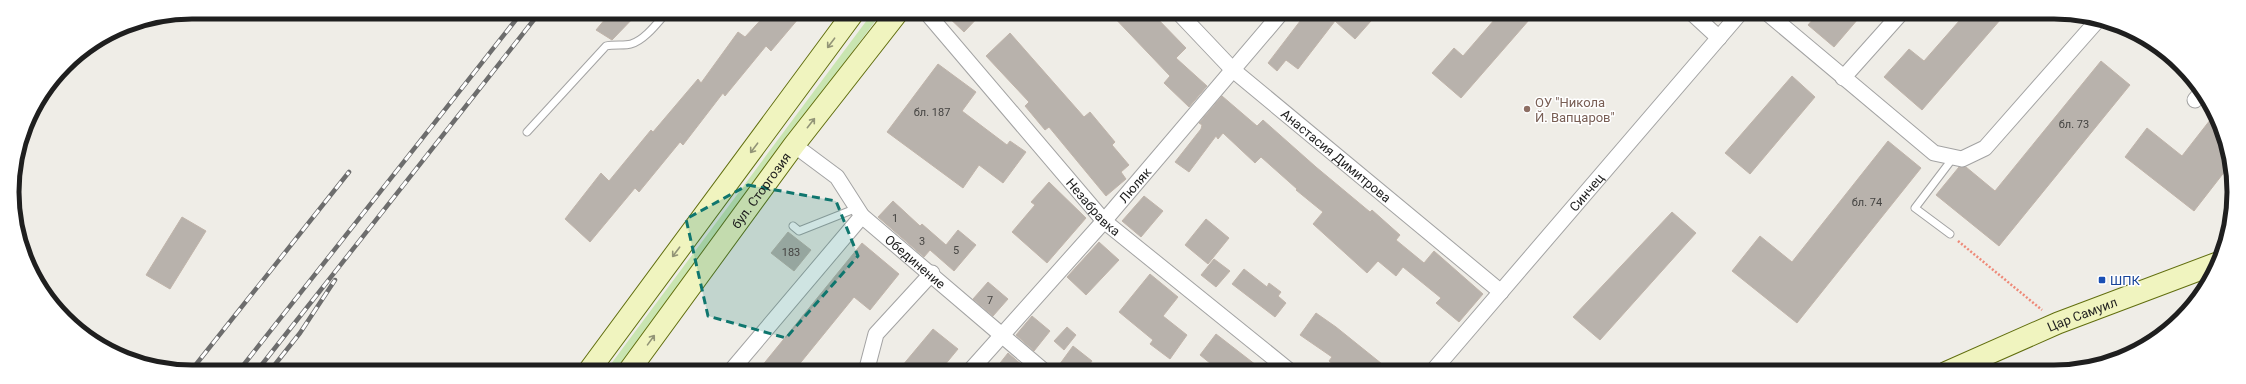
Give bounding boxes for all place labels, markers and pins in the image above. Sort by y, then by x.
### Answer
place label: ОУ "Никола Й. Вапцаров" [1535,95,1615,125]
marker: ОУ "Никола Й. Вапцаров" [1522,104,1532,114]
place label: ШПК [2110,273,2141,288]
marker: ШПК [2097,275,2107,285]

